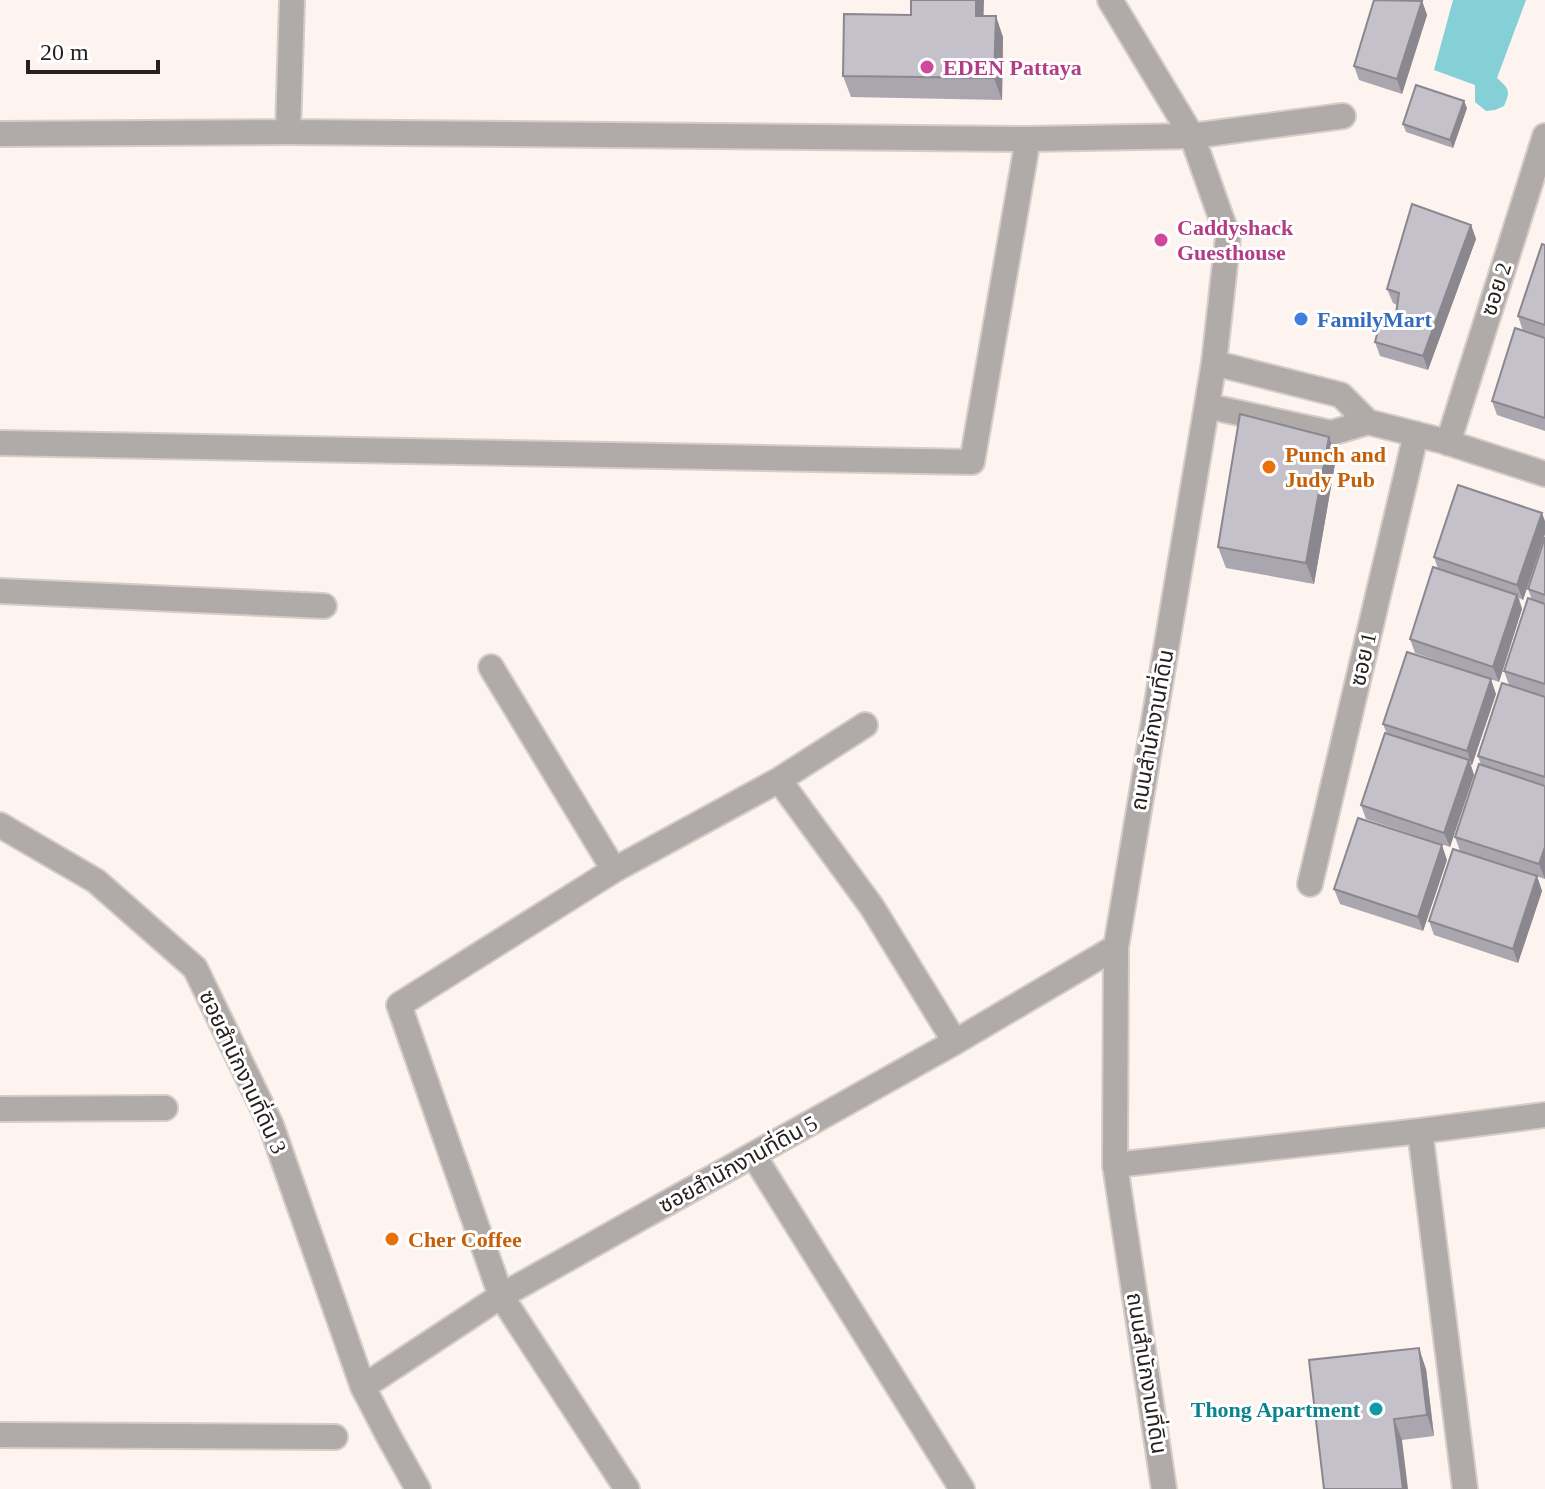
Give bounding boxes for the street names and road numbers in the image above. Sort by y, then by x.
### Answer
street label: ซอย 2 [1476,259,1516,319]
street label: ซอย 1 [1345,630,1381,688]
street label: ถนนสำนักงานที่ดิน [1123,647,1178,812]
street label: ซอยสำนักงานที่ดิน 3 [194,985,295,1158]
street label: ซอยสำนักงานที่ดิน 5 [653,1107,822,1218]
street label: ถนนสำนักงานที่ดิน [1122,1290,1175,1455]

